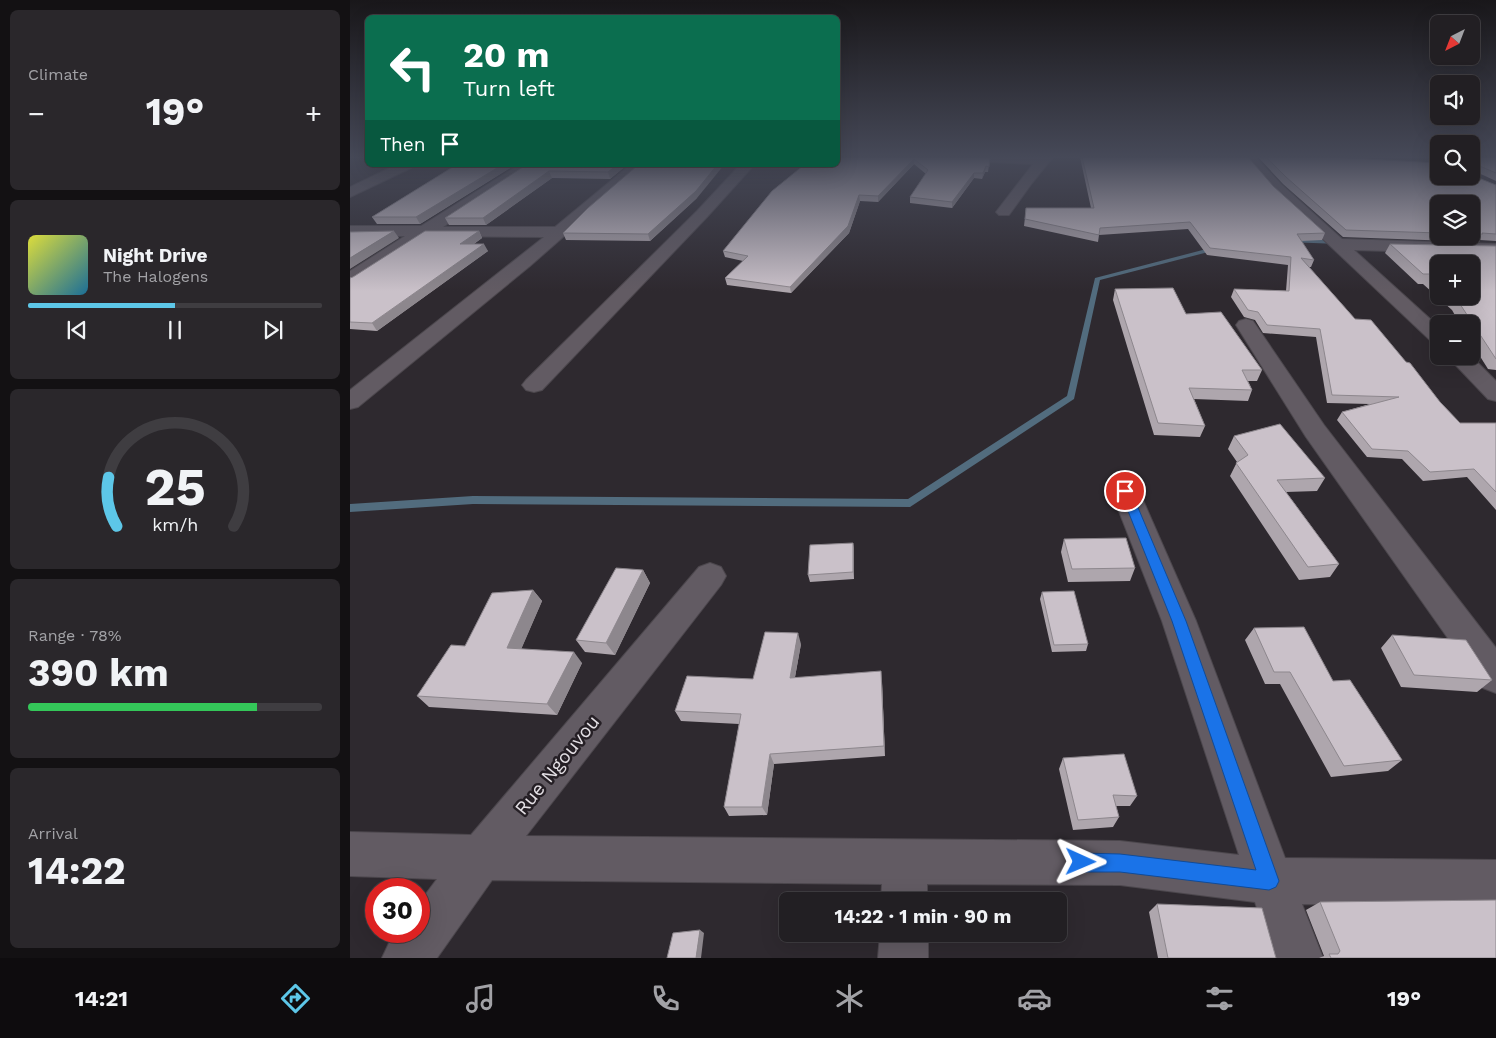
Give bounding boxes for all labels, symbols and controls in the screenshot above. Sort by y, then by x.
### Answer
north arrow [1430,15,1480,65]
map controls [1430,15,1480,365]
text: 20 m [463,34,549,76]
icon: left [380,35,445,100]
text: Climate [28,65,88,84]
button: sound [1430,75,1480,125]
text: Turn left [463,76,555,101]
text: 19° [146,90,204,134]
text: − [28,97,45,130]
text: + [305,97,322,130]
icon: arrive [436,130,464,158]
text: Then [380,133,426,156]
button: search [1430,135,1480,185]
button: layers [1430,195,1480,245]
text: Night Drive [103,244,208,267]
button: + [1430,255,1480,305]
text: The Halogens [103,267,208,286]
button: − [1430,315,1480,365]
icon: previous [63,316,91,344]
icon: pause [161,316,189,344]
icon: next [259,316,287,344]
text: 25 [144,457,206,518]
pin [1104,470,1146,512]
icon: arrive [1111,477,1139,505]
text: km/h [152,514,198,535]
text: Range · 78% [28,626,121,645]
text: 390 km [28,651,169,695]
street label: Rue Ngouvou [510,711,604,819]
text: Arrival [28,824,78,843]
position arrow [1054,835,1106,887]
text: 14:22 [28,849,126,893]
speed limit sign: 30 [365,878,430,943]
text: 14:22 · 1 min · 90 m [835,905,1011,928]
icon: directions [278,981,313,1016]
icon: music [463,981,498,1016]
icon: phone [648,981,683,1016]
icon: climate [832,981,867,1016]
icon: car [1017,981,1052,1016]
icon: filters [1202,981,1237,1016]
text: 14:21 [75,986,128,1011]
text: 19° [1387,986,1421,1011]

